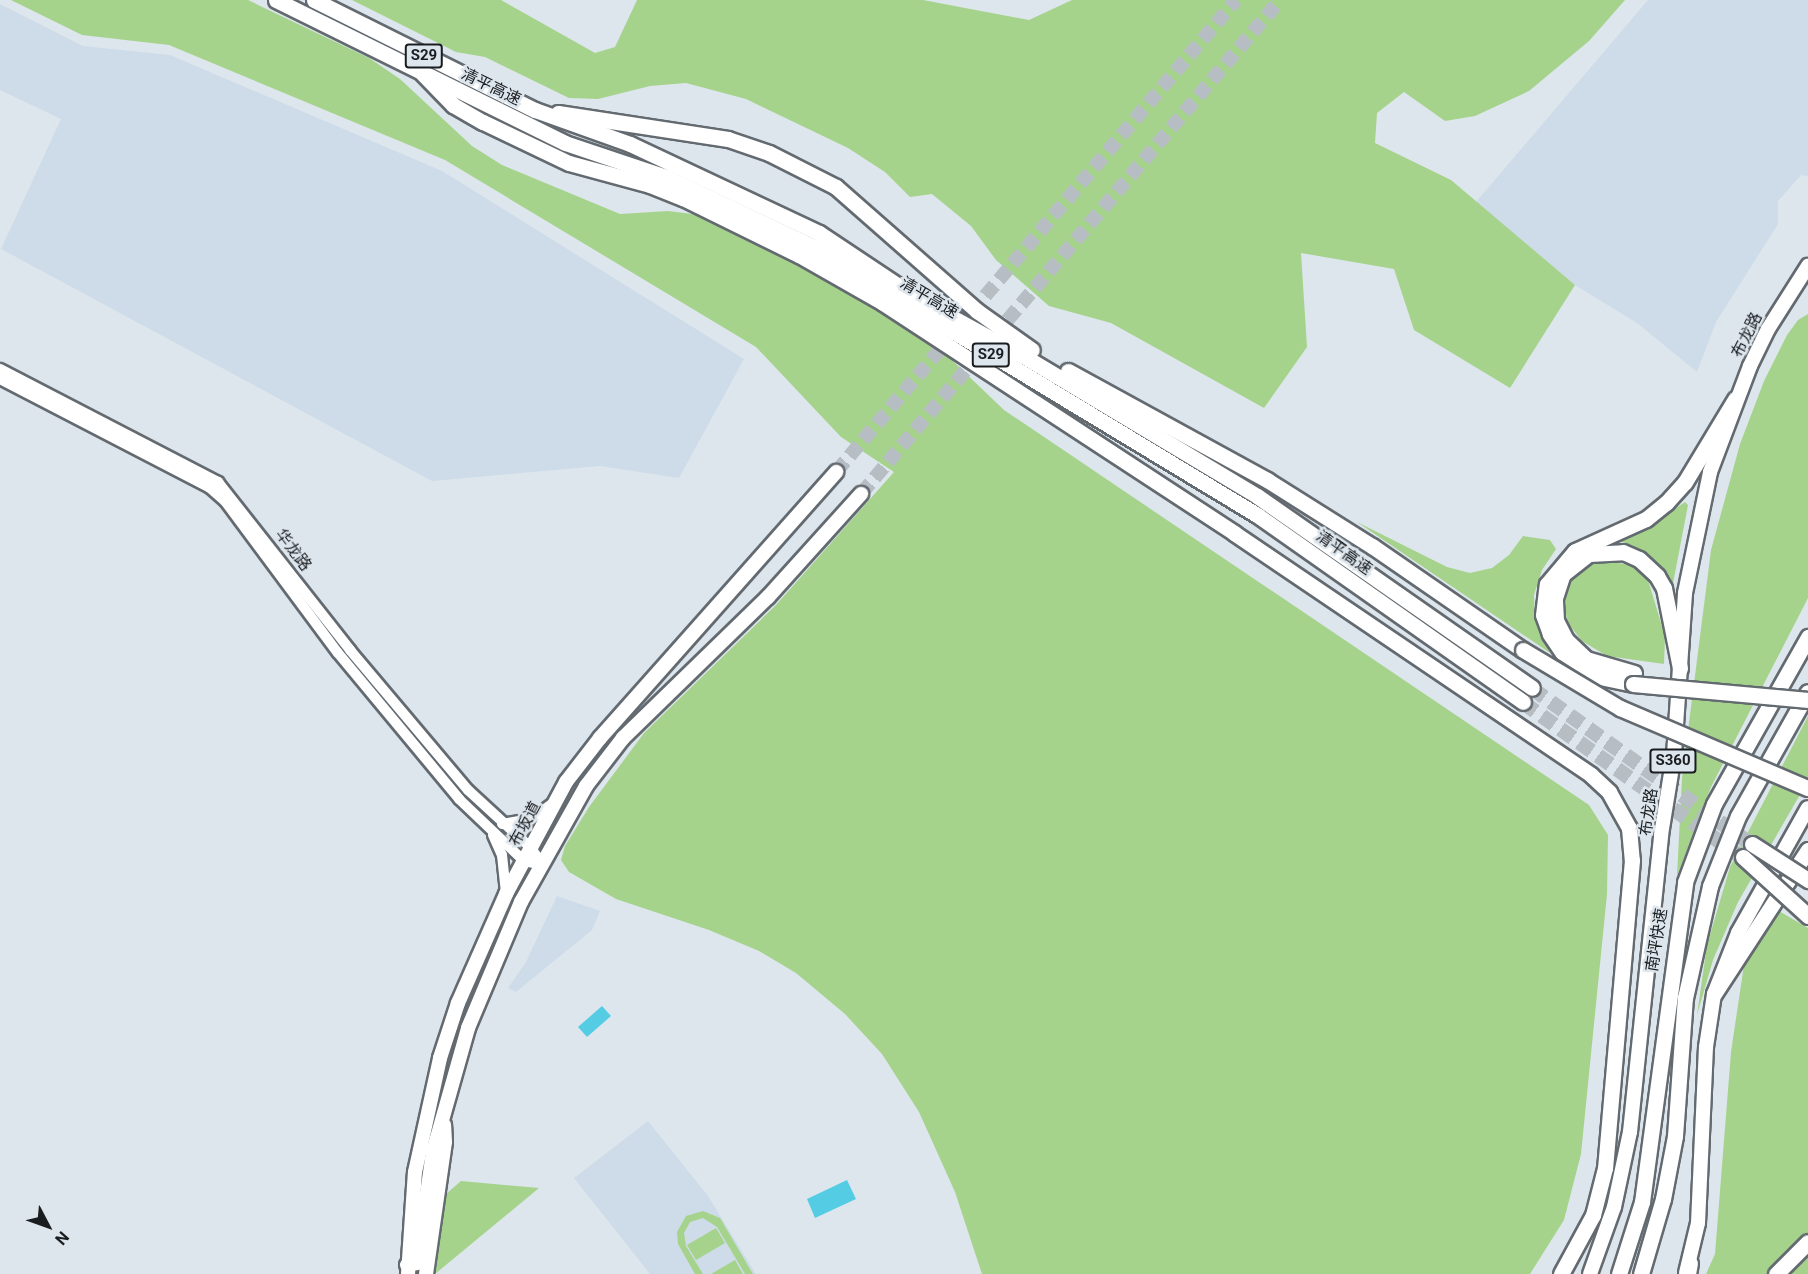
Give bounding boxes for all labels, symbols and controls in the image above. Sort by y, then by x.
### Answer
road number: S29 [404,44,444,68]
street label: 清平高速 [458,64,524,110]
street label: 清平高速 [897,273,961,323]
street label: 布龙路 [1728,309,1766,361]
road number: S29 [972,343,1010,367]
street label: 华龙路 [271,525,315,575]
street label: 清平高速 [1312,527,1376,579]
road number: S360 [1649,749,1697,773]
street label: 布龙路 [1636,787,1662,837]
street label: 布坂道 [505,798,545,850]
street label: 南坪快速 [1643,907,1671,973]
north arrow [18,1196,78,1256]
text: N [51,1228,73,1249]

